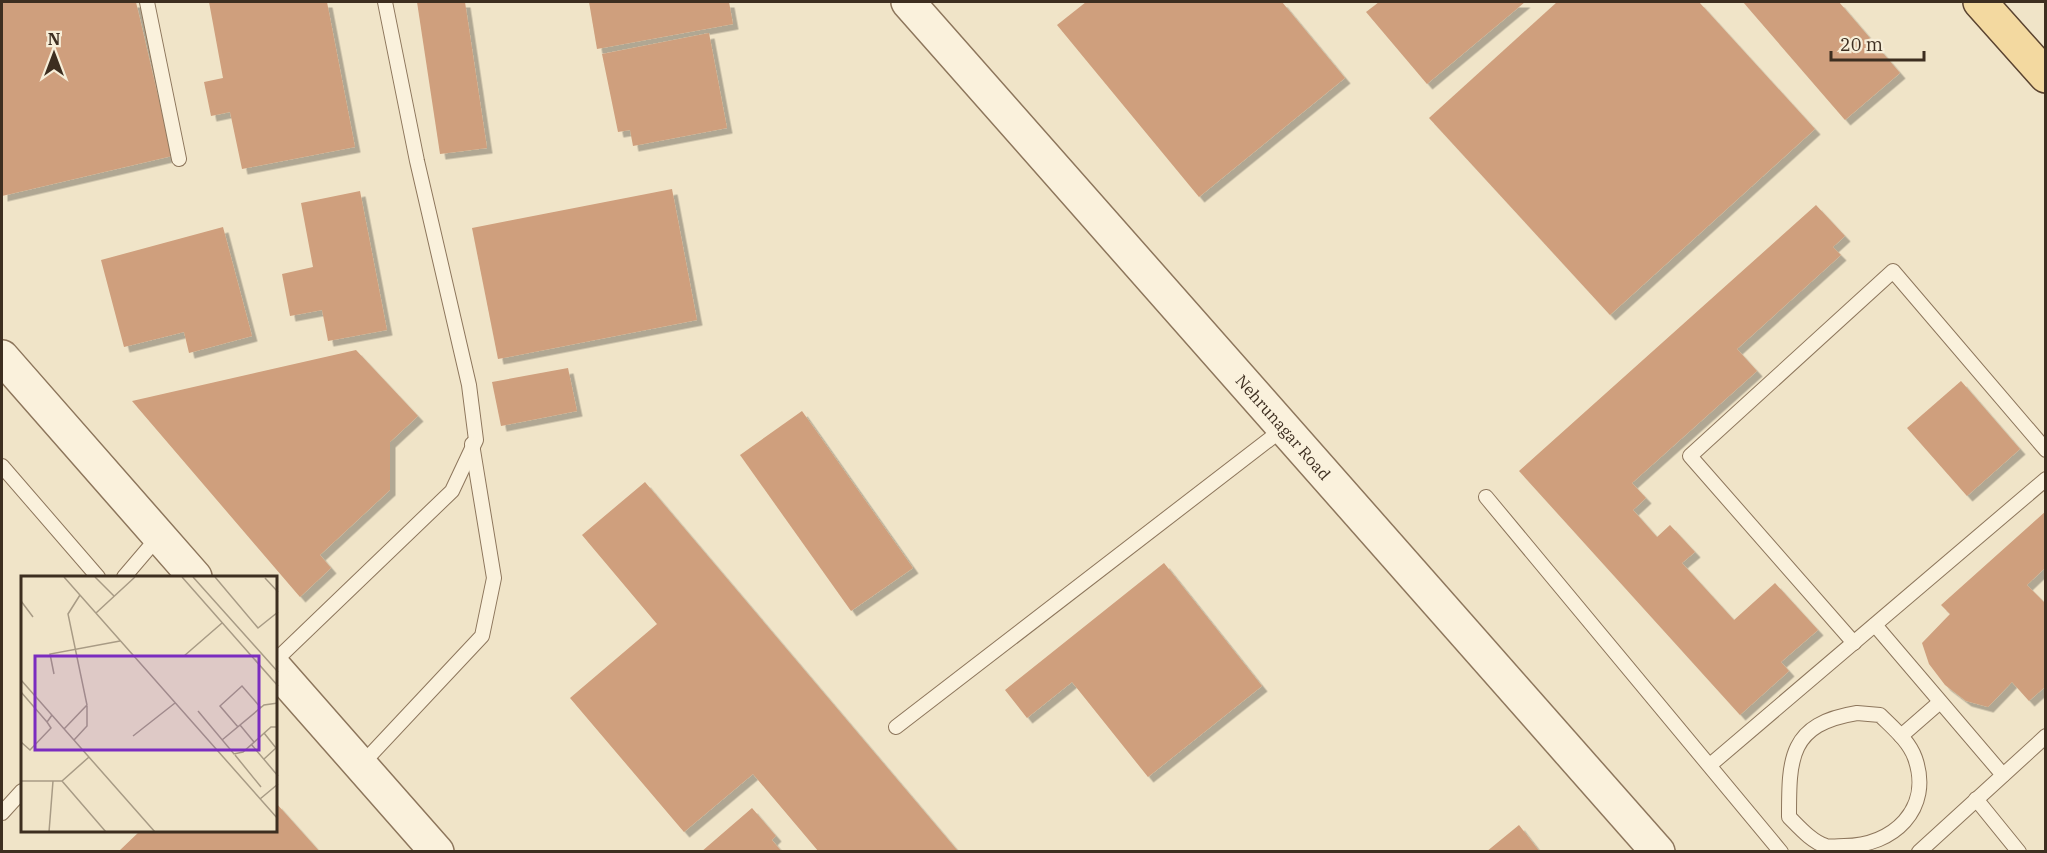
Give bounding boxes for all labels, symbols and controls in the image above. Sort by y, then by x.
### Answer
north arrow [24,24,84,84]
scale bar [1831,24,1924,62]
text: N [48,29,60,49]
text: 20 m [1840,33,1883,56]
street label: Nehrunagar Road [1231,370,1335,484]
inset map [21,576,278,832]

